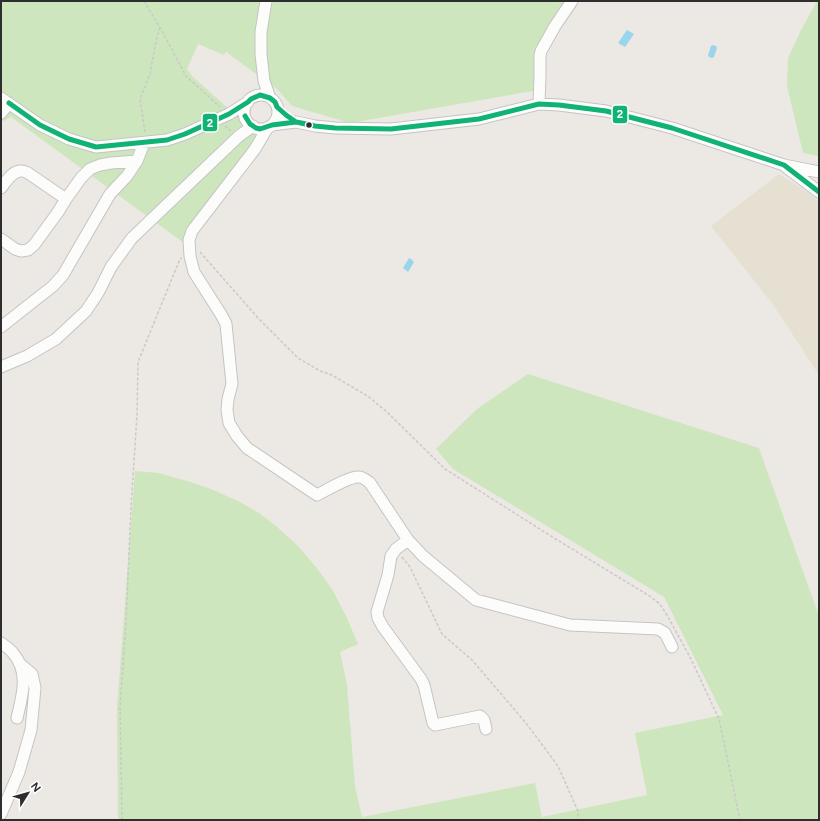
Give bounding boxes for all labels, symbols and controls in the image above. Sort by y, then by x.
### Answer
line badge: 2 [612,105,628,124]
text: 2 [617,108,623,121]
line badge: 2 [202,113,218,132]
text: 2 [207,117,213,130]
unlabelled marker [304,120,314,130]
north arrow [8,773,48,813]
text: N [28,780,43,795]

